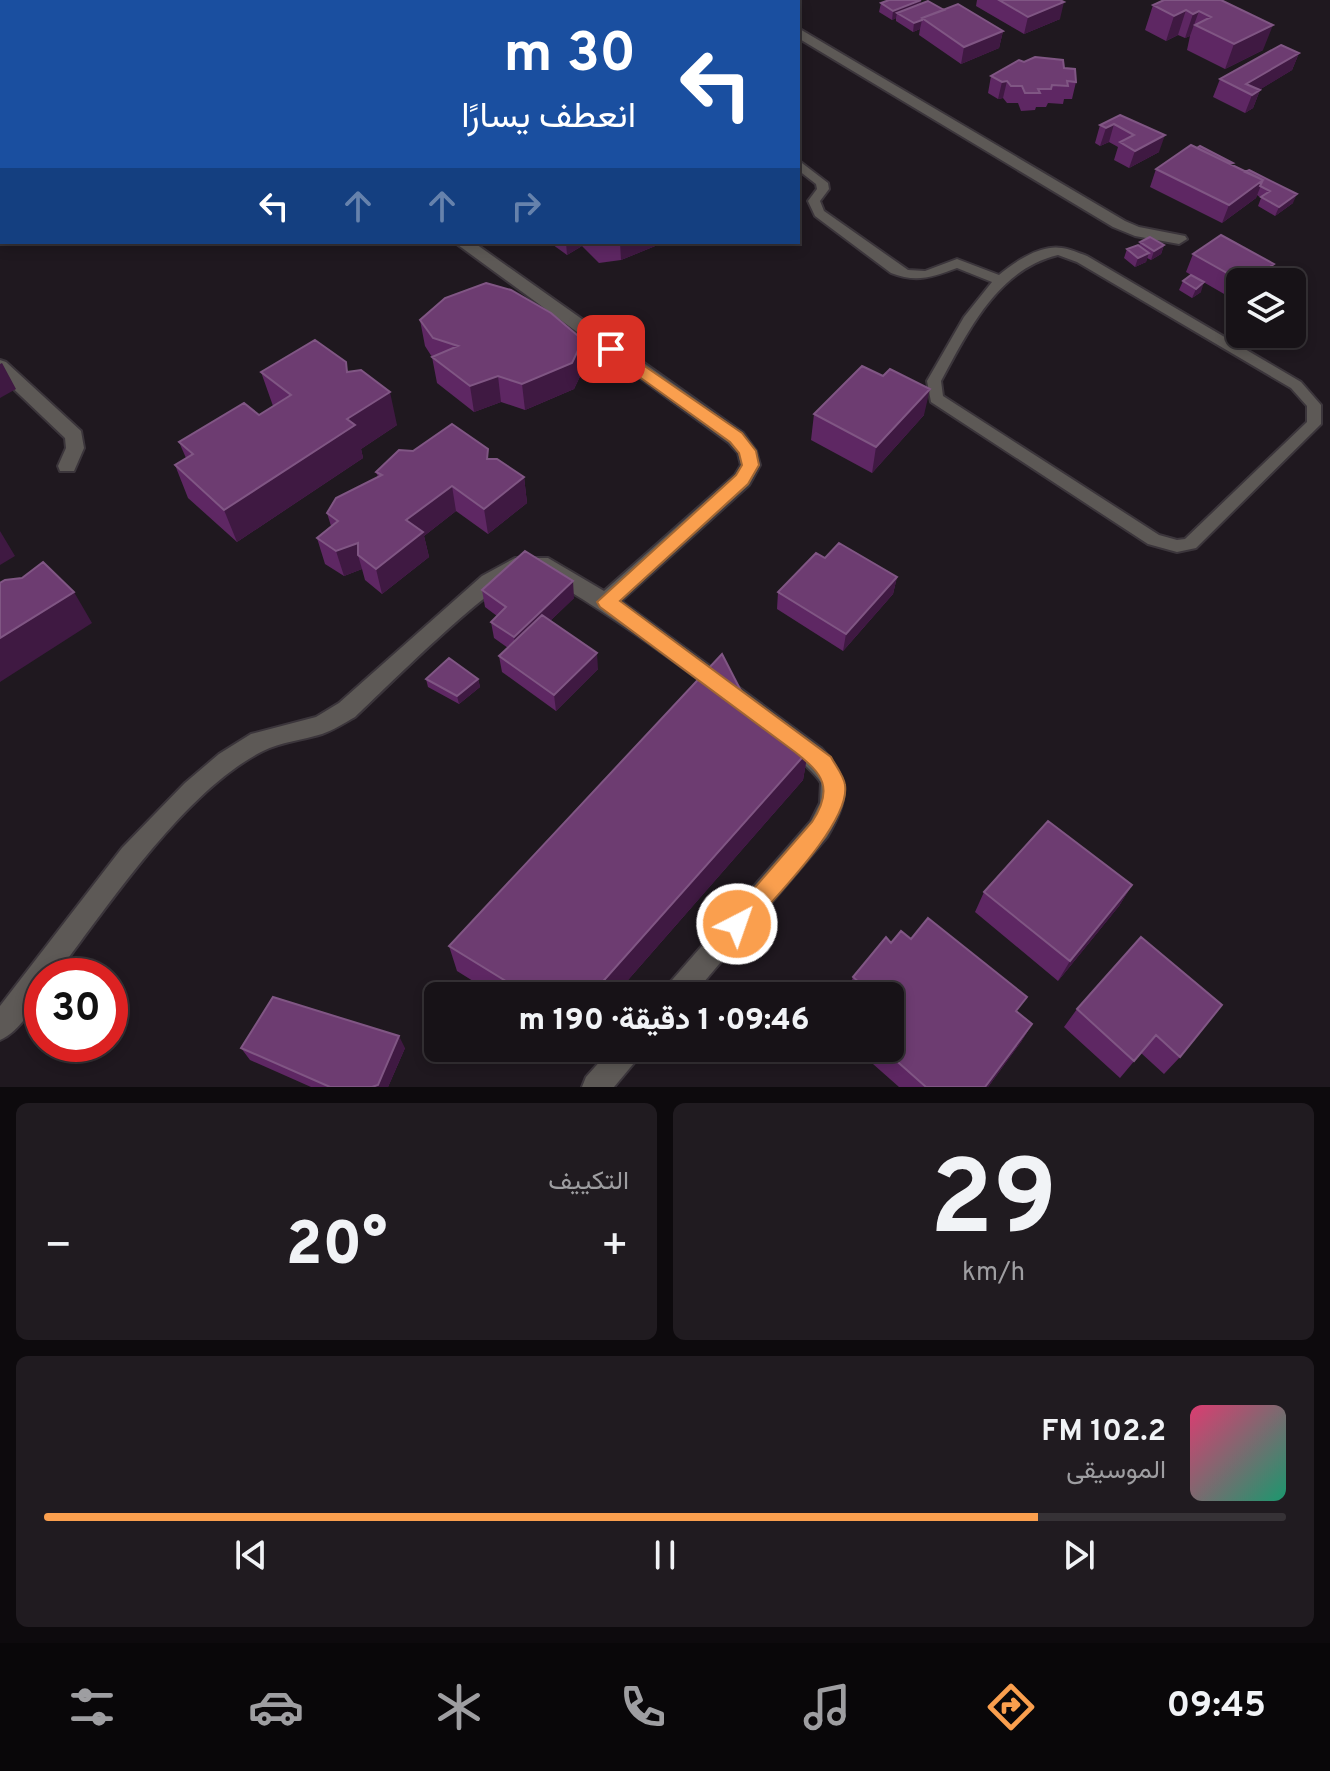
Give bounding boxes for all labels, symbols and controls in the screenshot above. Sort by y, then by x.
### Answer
text: 30 m [503,21,636,91]
icon: left [664,32,768,136]
text: انعطف يسارًا [461,95,636,141]
icon: left [252,184,296,228]
icon: ahead [336,184,380,228]
icon: ahead [420,184,464,228]
icon: right [504,184,548,228]
map controls [1226,268,1306,348]
button: layers [1226,268,1306,348]
pin [577,315,645,383]
icon: arrive [589,327,633,371]
position arrow [695,882,779,966]
speed limit sign: 30 [24,958,128,1062]
text: 09:46 · 1 دقيقة · 190 m [519,1003,809,1040]
text: 29 [930,1139,1057,1271]
text: التكييف [548,1166,629,1199]
text: 20° [286,1210,387,1286]
text: − [44,1220,72,1276]
text: + [601,1220,629,1276]
text: km/h [962,1257,1025,1290]
text: 102.2 FM [1041,1414,1166,1451]
text: الموسيقى [1066,1455,1166,1488]
icon: previous [229,1533,273,1577]
icon: pause [643,1533,687,1577]
icon: next [1057,1533,1101,1577]
icon: filters [64,1679,120,1735]
icon: car [248,1679,304,1735]
icon: climate [431,1679,487,1735]
icon: phone [615,1679,671,1735]
icon: music [799,1679,855,1735]
icon: directions [983,1679,1039,1735]
text: 09:45 [1166,1684,1266,1730]

